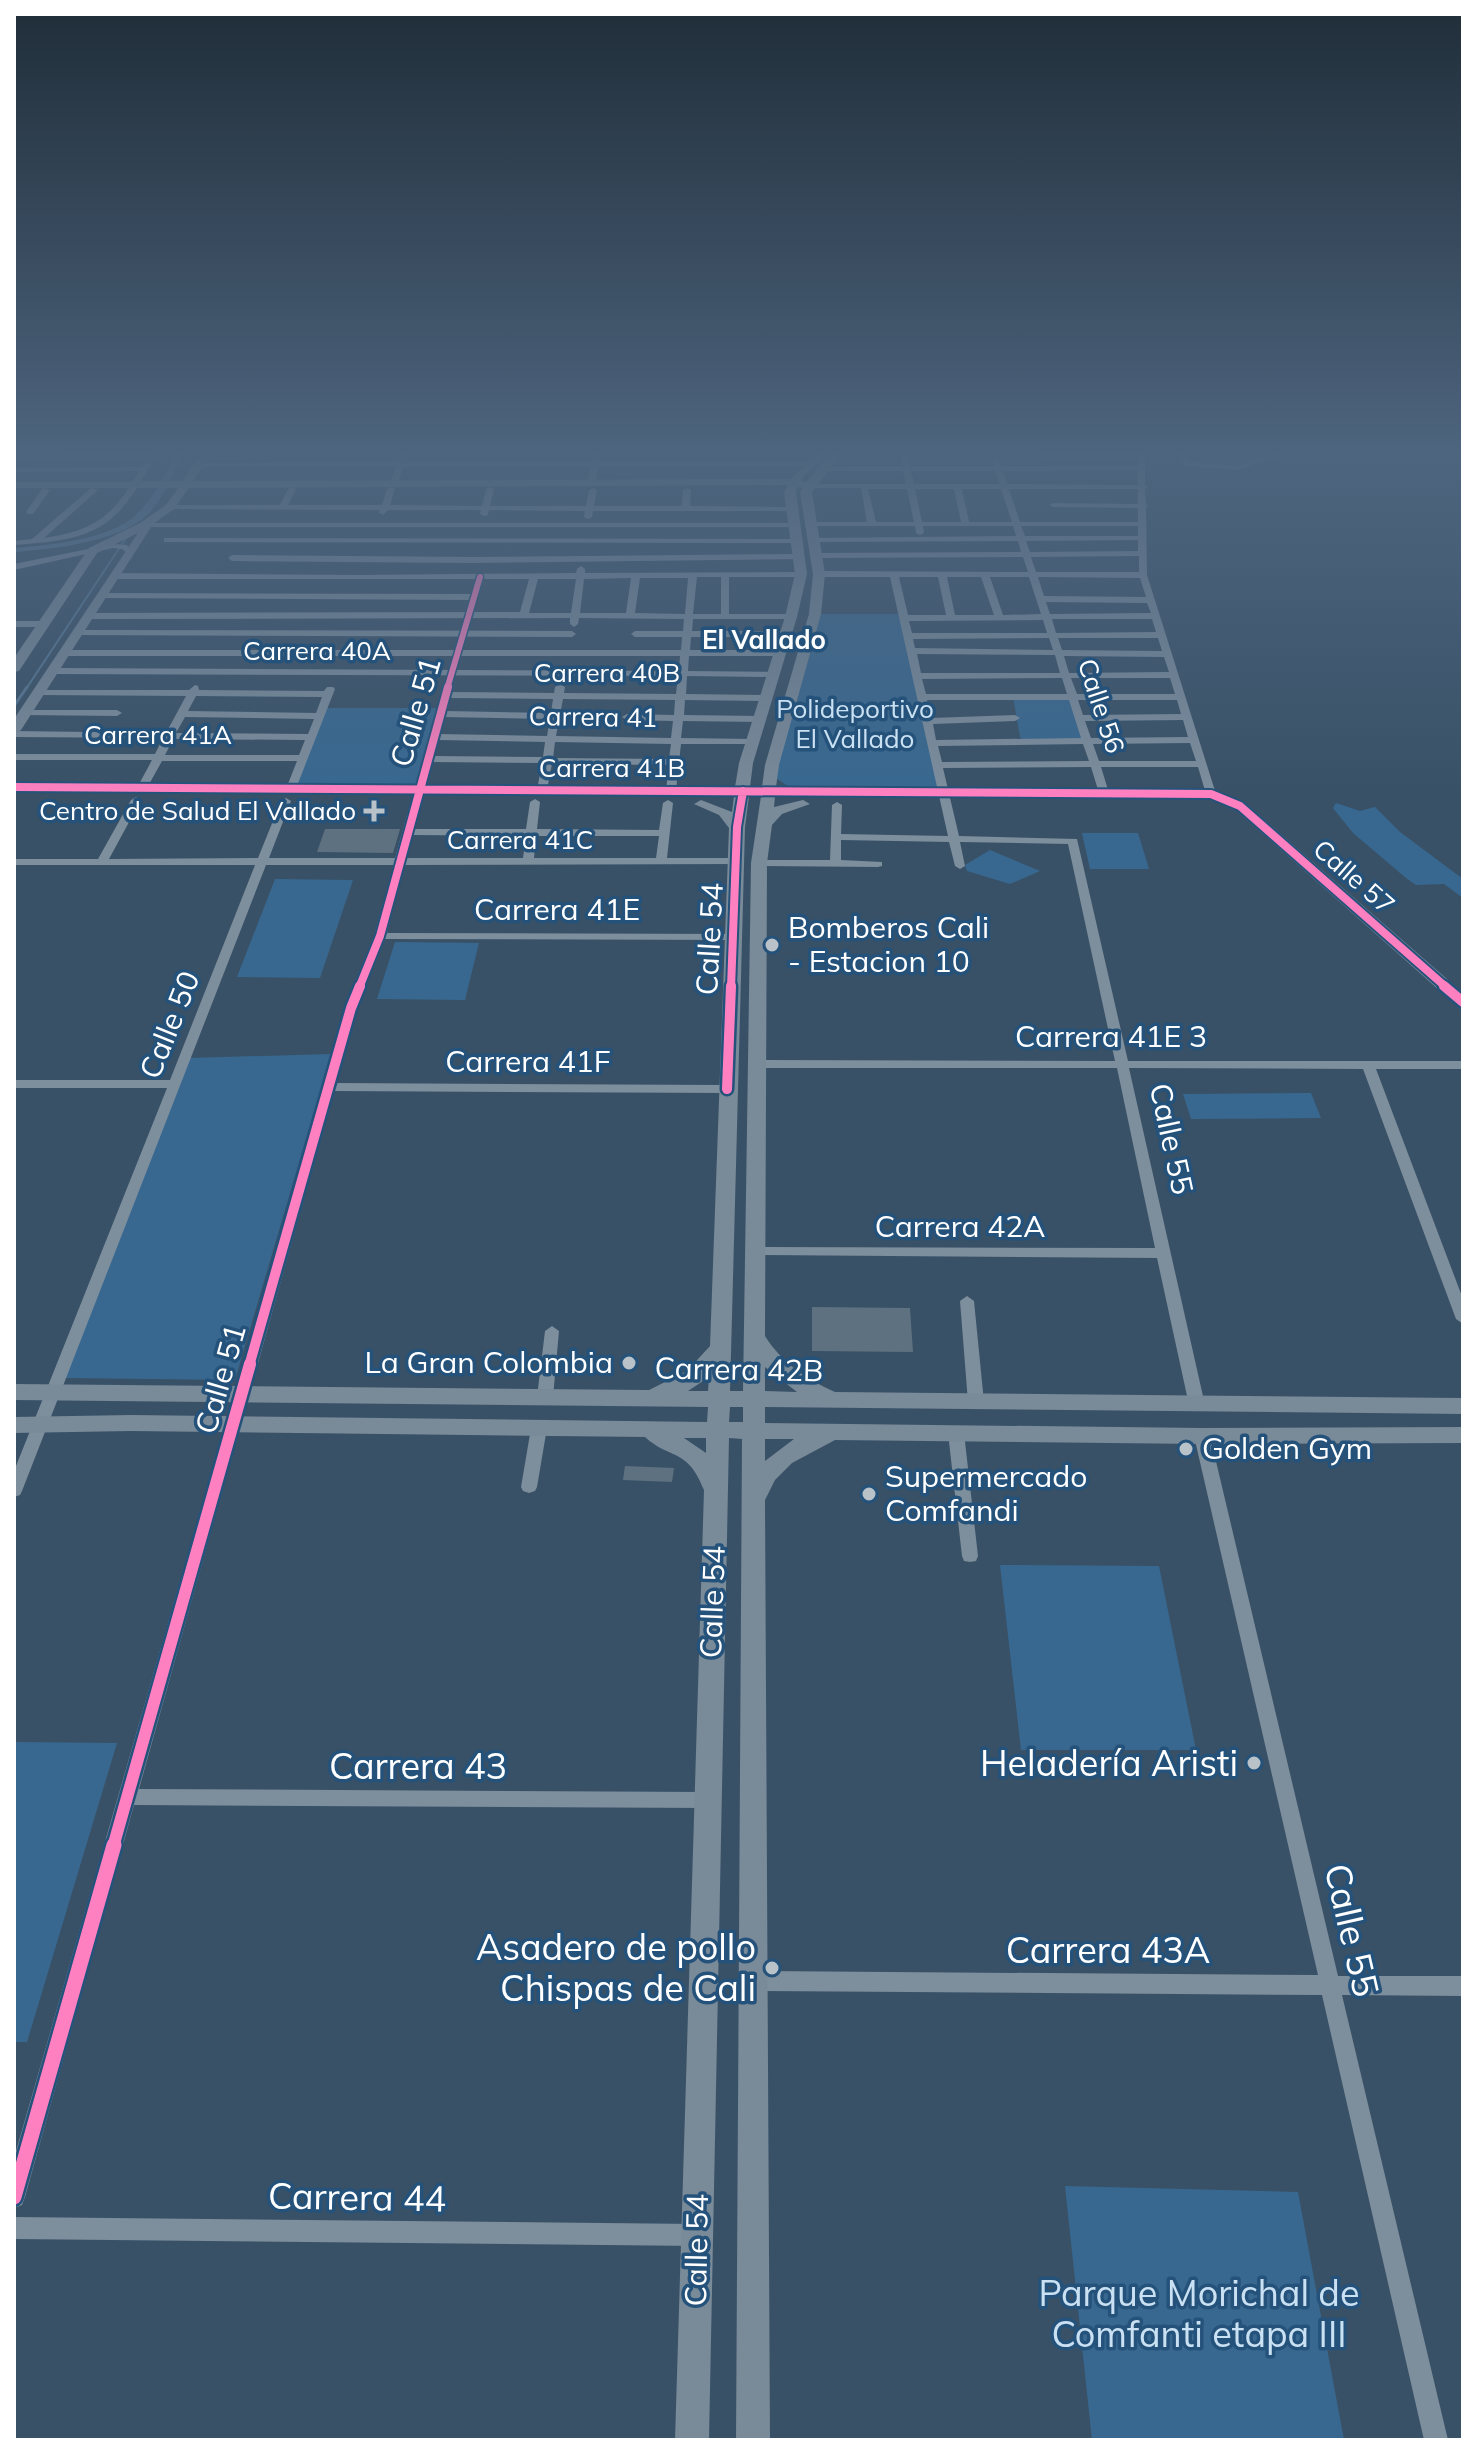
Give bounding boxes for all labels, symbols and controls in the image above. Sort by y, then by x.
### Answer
district label: El Vallado [702,623,826,656]
street label: Carrera 40A [243,634,391,667]
street label: Calle 51 [381,652,449,771]
street label: Calle 56 [1071,654,1132,757]
street label: Carrera 40B [534,656,680,689]
park label: Polideportivo El Vallado [776,692,934,755]
street label: Carrera 41 [528,699,658,734]
street label: Carrera 41A [84,718,232,751]
street label: Carrera 41B [539,751,685,784]
place label: Centro de Salud El Vallado [39,794,356,827]
marker: Centro de Salud El Vallado [363,800,385,822]
street label: Carrera 41C [447,823,593,856]
street label: Calle 57 [1307,832,1402,921]
street label: Calle 54 [687,882,731,996]
street label: Carrera 41E [474,890,640,928]
place label: Bomberos Cali - Estacion 10 [788,908,989,980]
marker: Bomberos Cali - Estacion 10 [763,936,781,954]
street label: Calle 50 [130,965,208,1084]
street label: Carrera 41E 3 [1015,1017,1207,1055]
street label: Carrera 41F [445,1042,611,1080]
street label: Calle 55 [1142,1080,1202,1198]
street label: Carrera 42A [875,1207,1045,1245]
street label: Calle 51 [186,1319,254,1438]
place label: La Gran Colombia [364,1343,613,1381]
street label: Carrera 42B [654,1349,824,1389]
marker: La Gran Colombia [620,1354,638,1372]
place label: Golden Gym [1202,1429,1372,1467]
marker: Golden Gym [1177,1440,1195,1458]
place label: Supermercado Comfandi [885,1457,1087,1529]
marker: Supermercado Comfandi [860,1485,878,1503]
street label: Calle 54 [691,1545,733,1659]
place label: Heladería Aristi [980,1740,1238,1785]
street label: Carrera 43 [329,1743,507,1788]
marker: Heladería Aristi [1245,1754,1263,1772]
street label: Calle 55 [1315,1859,1390,2001]
place label: Asadero de pollo Chispas de Cali [476,1924,756,2010]
street label: Carrera 43A [1006,1927,1210,1972]
marker: Asadero de pollo Chispas de Cali [763,1959,781,1977]
street label: Carrera 44 [268,2172,446,2221]
street label: Calle 54 [676,2193,716,2307]
park label: Parque Morichal de Comfanti etapa III [1038,2270,1360,2356]

